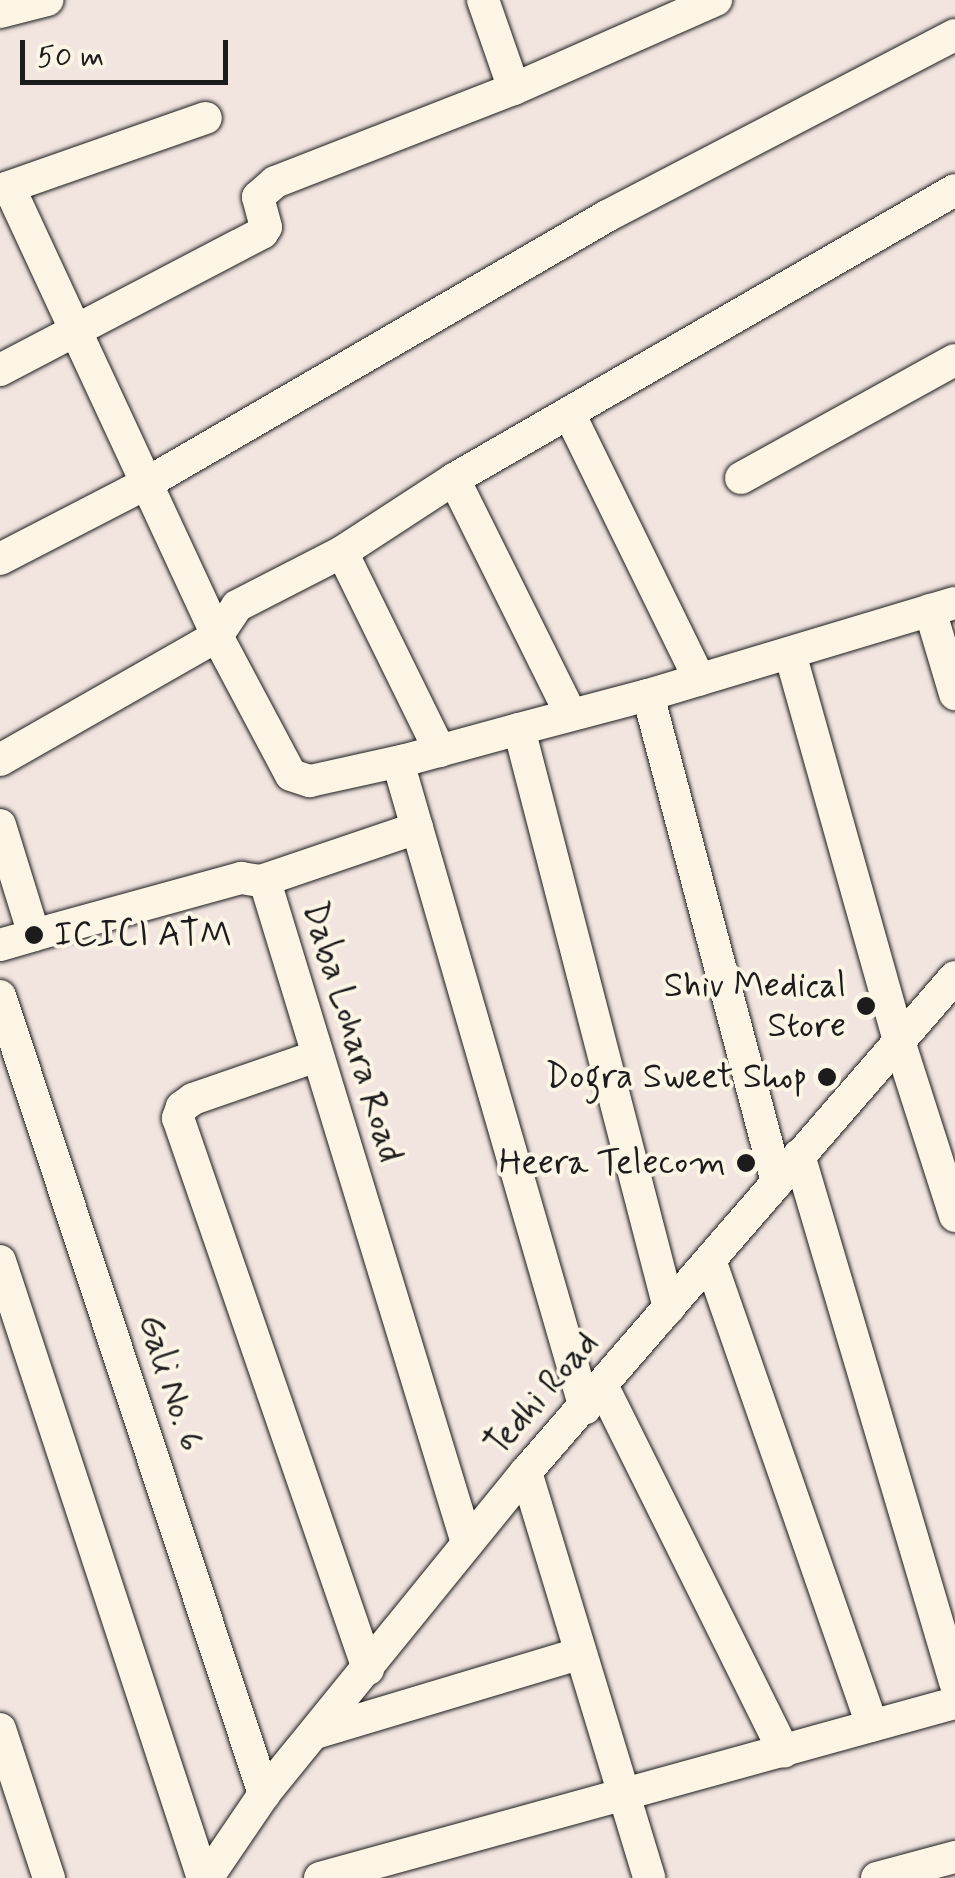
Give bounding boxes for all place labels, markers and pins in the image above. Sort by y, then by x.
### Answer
place label: ICICI ATM [54,914,232,956]
marker: ICICI ATM [23,924,45,946]
place label: Shiv Medical Store [659,965,846,1047]
marker: Shiv Medical Store [855,995,877,1017]
place label: Dogra Sweet Shop [544,1056,807,1098]
marker: Dogra Sweet Shop [816,1066,838,1088]
place label: Heera Telecom [515,1142,726,1184]
marker: Heera Telecom [735,1152,757,1174]

